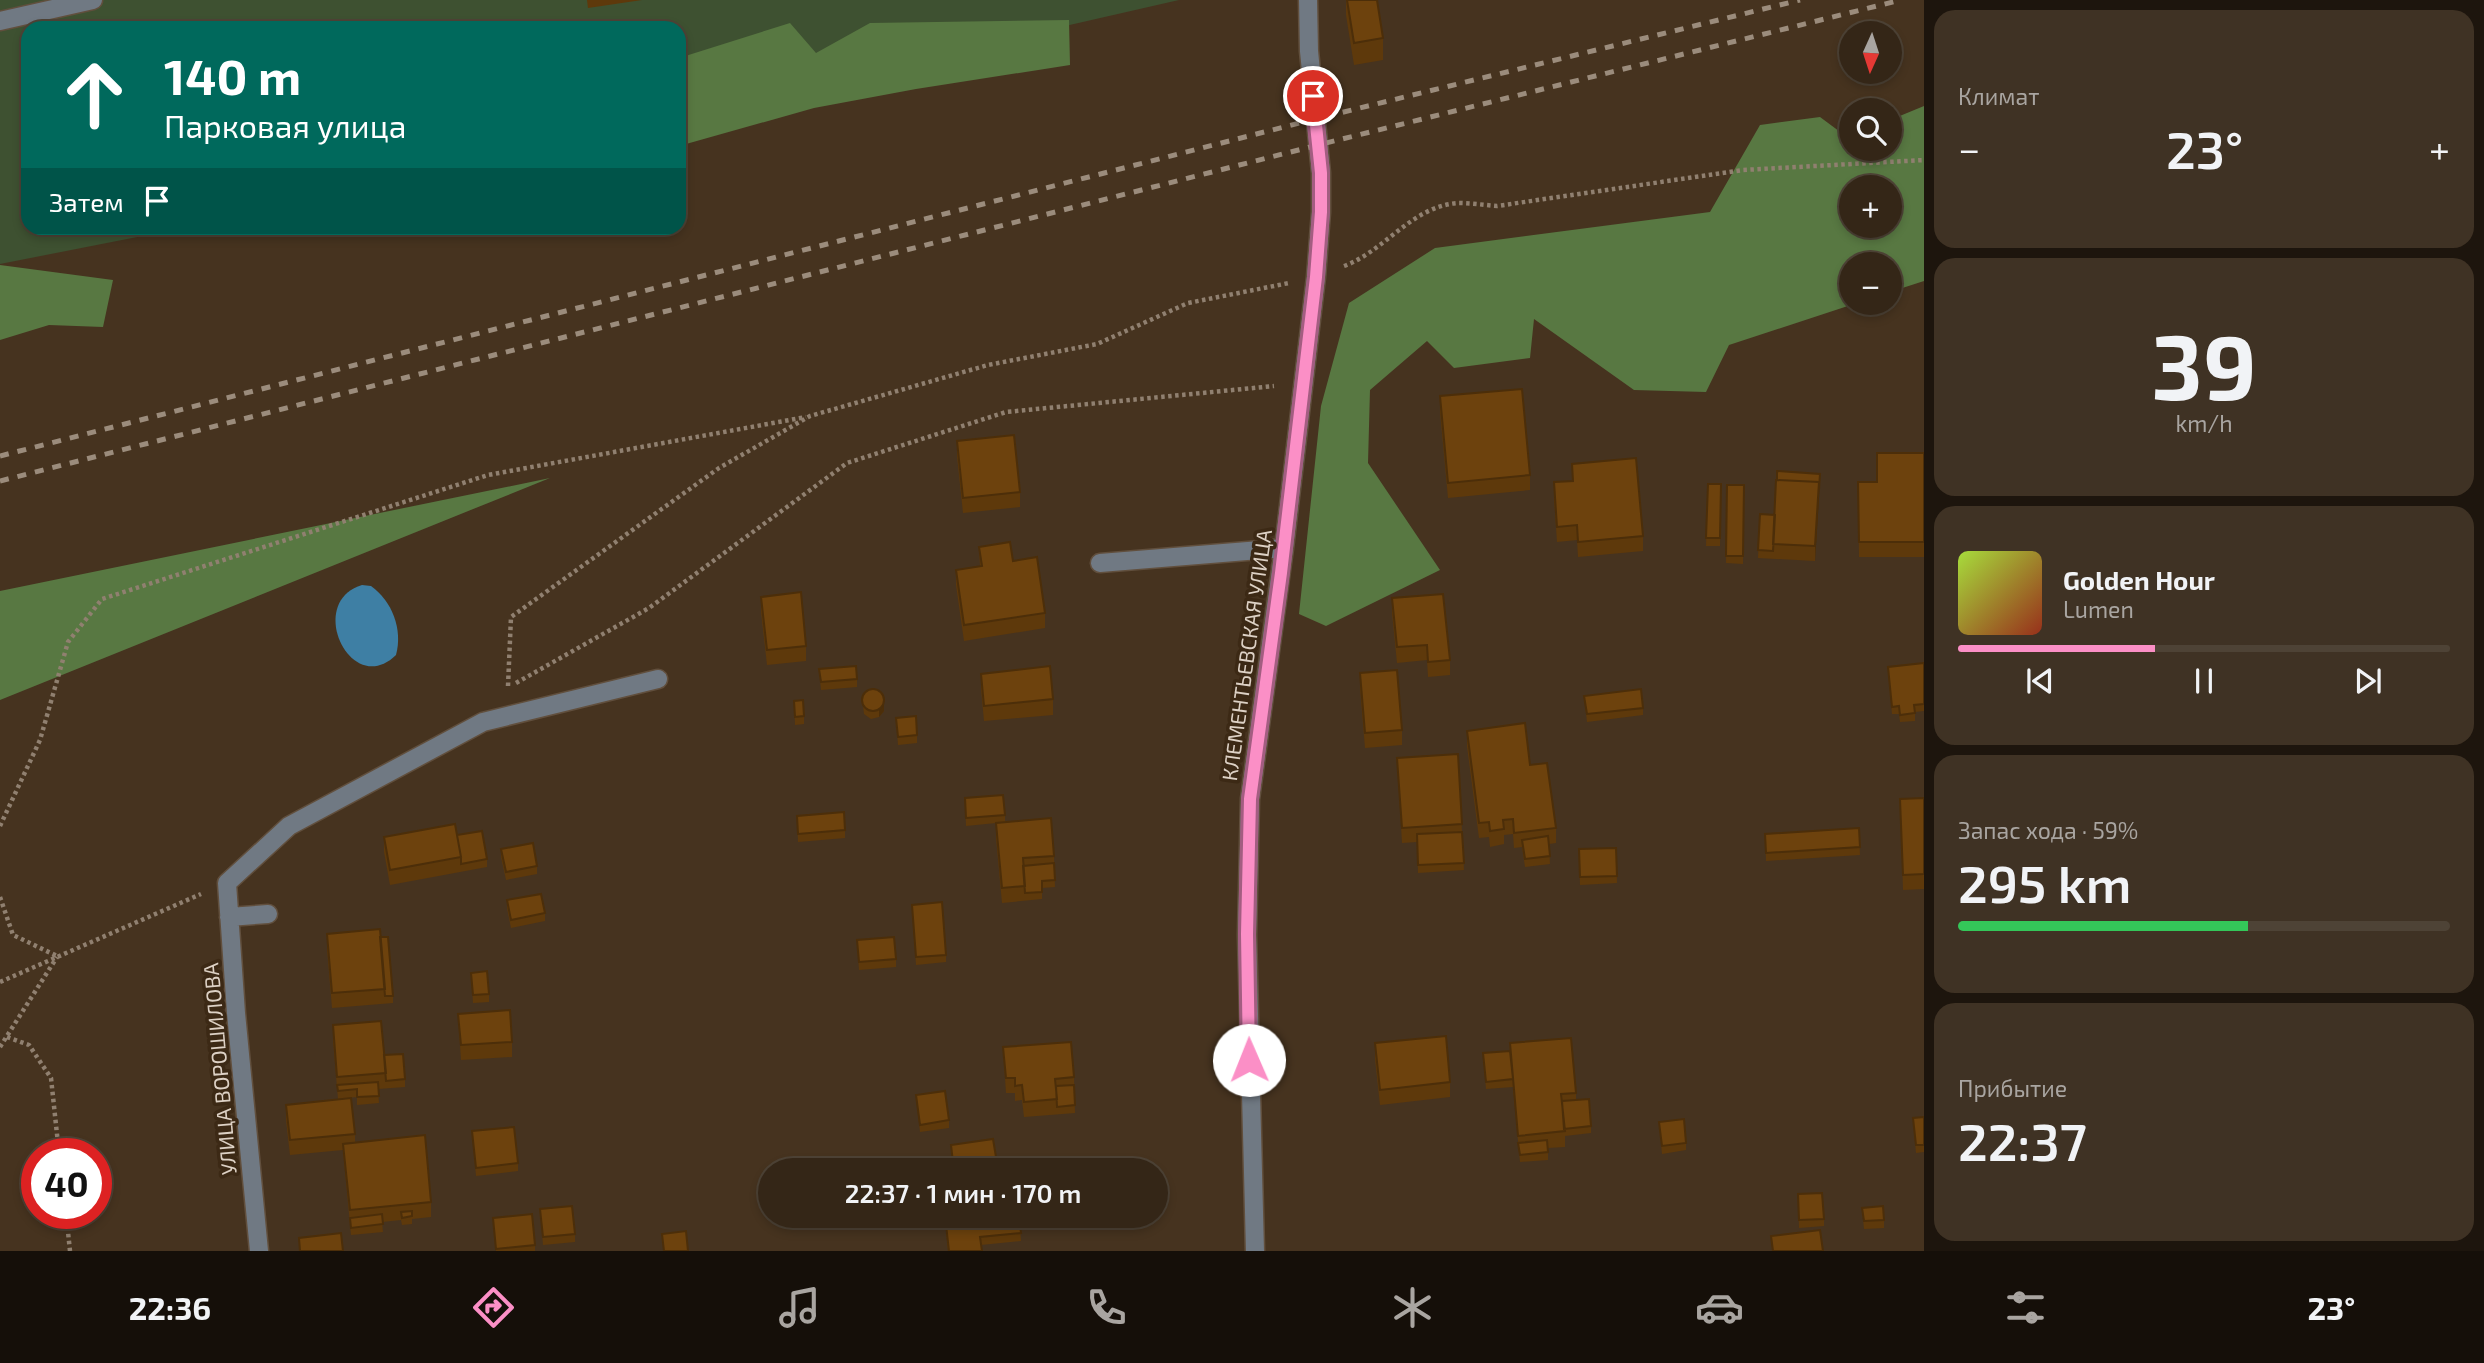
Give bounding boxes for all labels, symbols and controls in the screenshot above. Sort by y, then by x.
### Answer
north arrow [1839,21,1902,84]
map controls [1839,21,1902,315]
text: 140 m [164,46,301,105]
icon: ahead [49,49,140,140]
pin [1283,66,1343,126]
icon: arrive [1294,77,1332,115]
text: Климат [1958,82,2039,110]
button: search [1839,98,1902,161]
text: Парковая улица [164,106,406,144]
text: 23° [2166,117,2243,179]
text: − [1958,125,1980,171]
text: + [2429,125,2450,171]
button: + [1839,175,1902,238]
icon: arrive [138,182,176,220]
text: Затем [49,186,124,217]
button: − [1839,252,1902,315]
text: 39 [2151,309,2257,418]
text: km/h [2175,409,2233,437]
street label: КЛЕМЕНТЬЕВСКАЯ УЛИЦА [1216,528,1276,782]
text: Golden Hour [2063,564,2215,595]
text: Lumen [2063,595,2134,623]
icon: previous [2021,662,2059,700]
icon: pause [2185,662,2223,700]
icon: next [2349,662,2387,700]
text: Запас хода · 59% [1958,816,2138,844]
text: 295 km [1958,851,2131,913]
street label: УЛИЦА ВОРОШИЛОВА [197,962,241,1176]
position arrow [1212,1023,1286,1097]
text: Прибытие [1958,1074,2067,1102]
text: 22:37 [1958,1109,2087,1171]
speed limit sign: 40 [21,1138,112,1229]
text: 22:37 · 1 мин · 170 m [845,1177,1081,1208]
icon: directions [469,1283,518,1332]
icon: music [775,1283,824,1332]
icon: phone [1082,1283,1131,1332]
icon: climate [1388,1283,1437,1332]
icon: car [1695,1283,1744,1332]
icon: filters [2001,1283,2050,1332]
text: 22:36 [129,1288,211,1326]
text: 23° [2307,1288,2355,1326]

